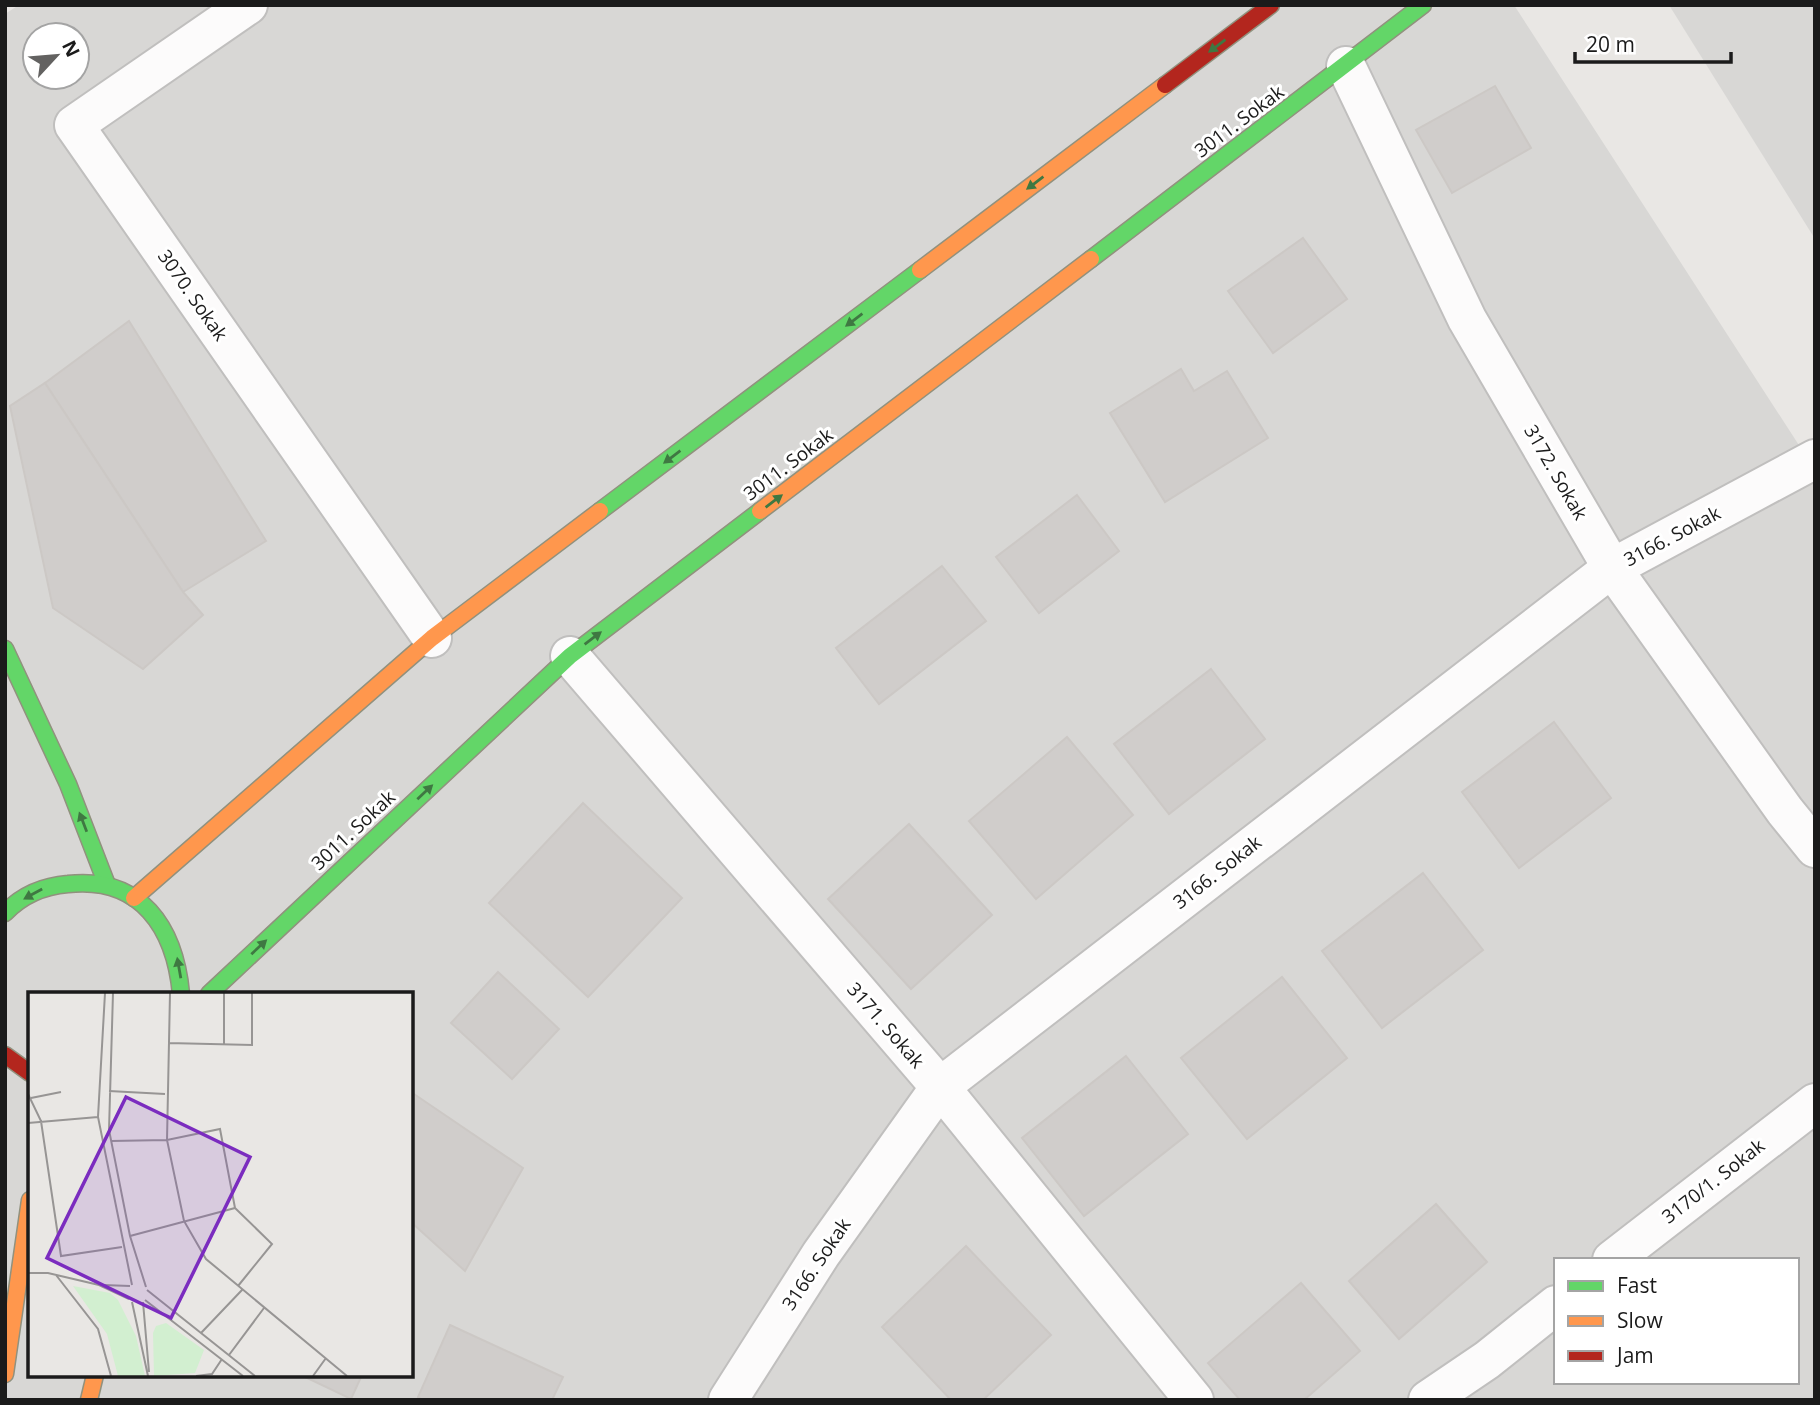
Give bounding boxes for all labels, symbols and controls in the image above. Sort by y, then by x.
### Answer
north arrow [21,21,91,91]
scale bar [1575,21,1731,65]
text: 20 m [1586,30,1635,58]
text: N [56,36,86,61]
one-way arrow [1208,39,1226,53]
street label: 3011. Sokak [1189,79,1289,163]
one-way arrow [1026,176,1044,190]
street label: 3070. Sokak [152,244,234,346]
one-way arrow [845,313,863,328]
street label: 3172. Sokak [1518,420,1594,524]
street label: 3011. Sokak [738,422,838,506]
one-way arrow [663,450,681,464]
one-way arrow [765,494,783,508]
street label: 3166. Sokak [1619,500,1725,572]
one-way arrow [584,632,602,646]
street label: 3011. Sokak [305,784,401,876]
one-way arrow [416,784,433,800]
one-way arrow [77,811,88,832]
street label: 3166. Sokak [1167,829,1267,915]
one-way arrow [23,888,42,900]
one-way arrow [250,939,268,955]
one-way arrow [173,957,184,979]
street label: 3171. Sokak [841,977,931,1073]
inset map [28,992,413,1377]
street label: 3170/1. Sokak [1656,1133,1770,1229]
street label: 3166. Sokak [776,1213,856,1315]
legend [1554,1258,1799,1384]
text: Fast [1617,1271,1657,1299]
text: Slow [1617,1306,1663,1334]
text: Jam [1615,1341,1654,1369]

